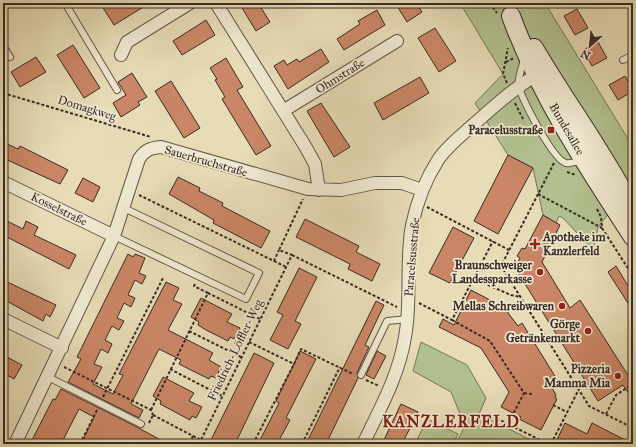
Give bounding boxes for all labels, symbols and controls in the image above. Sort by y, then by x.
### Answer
north arrow [570,26,610,66]
text: N [578,46,593,62]
street label: Ohmstraße [313,55,367,97]
street label: Domagkweg [56,93,118,125]
street label: Bundesallee [547,101,587,157]
place label: Paracelusstraße [468,123,543,137]
marker: Paracelusstraße [546,125,556,135]
street label: Sauerbruchstraße [163,142,249,180]
street label: Kosselstraße [29,189,89,229]
street label: Paracelsusstraße [402,217,422,297]
place label: Apotheke im Kanzlerfeld [542,230,606,258]
marker: Apotheke im Kanzlerfeld [530,239,540,249]
place label: Braunschweiger Landessparkasse [452,258,532,287]
marker: Braunschweiger Landessparkasse [535,267,545,277]
street label: Friedrich-Löffler-Weg [204,297,267,403]
place label: Mellas Schreibwaren [452,299,554,313]
marker: Mellas Schreibwaren [557,301,567,311]
place label: Görge Getränkemarkt [506,317,581,345]
marker: Görge Getränkemarkt [583,326,593,336]
place label: Pizzeria Mamma Mia [544,362,611,390]
marker: Pizzeria Mamma Mia [613,371,623,381]
district label: KANZLERFELD [382,412,520,431]

